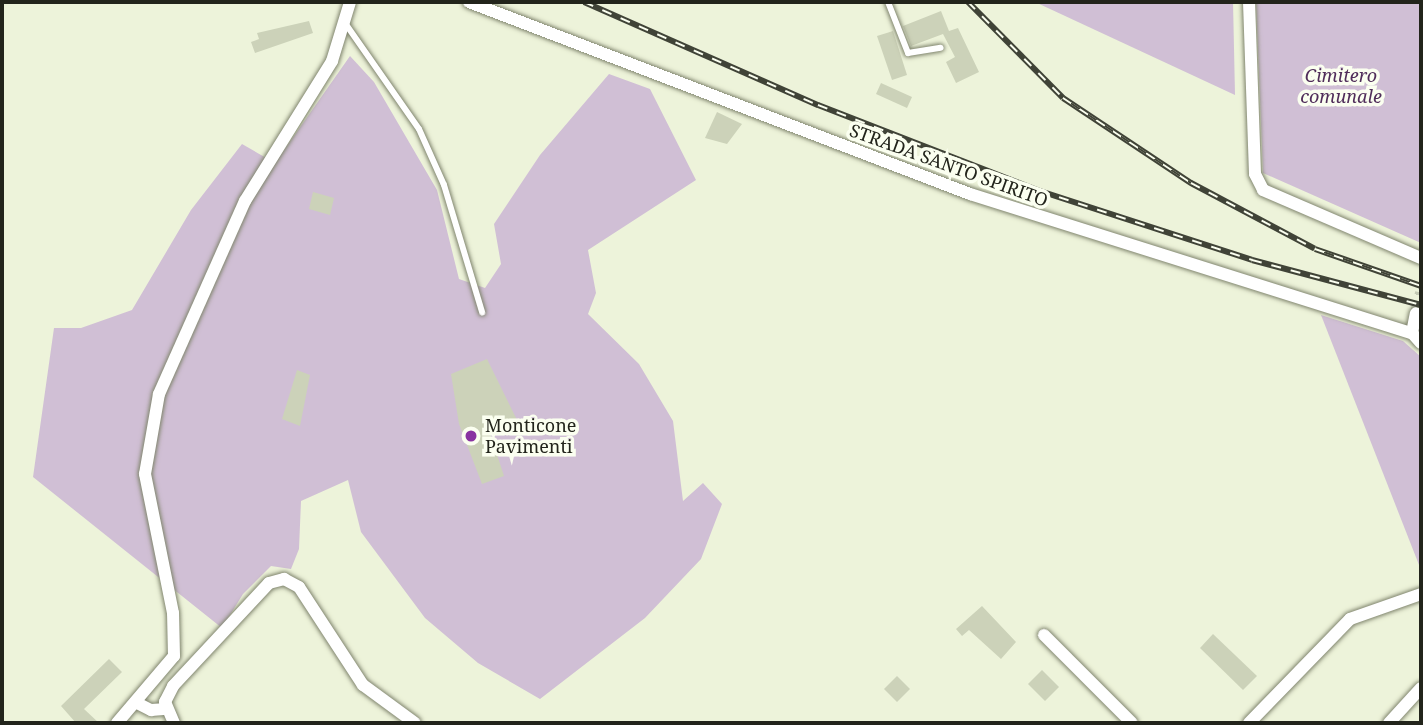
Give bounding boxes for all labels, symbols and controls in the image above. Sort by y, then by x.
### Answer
park label: Cimitero comunale [1300,65,1382,108]
street label: STRADA SANTO SPIRITO [847,119,1051,211]
place label: Monticone Pavimenti [485,415,576,458]
marker: Monticone Pavimenti [463,428,479,444]

